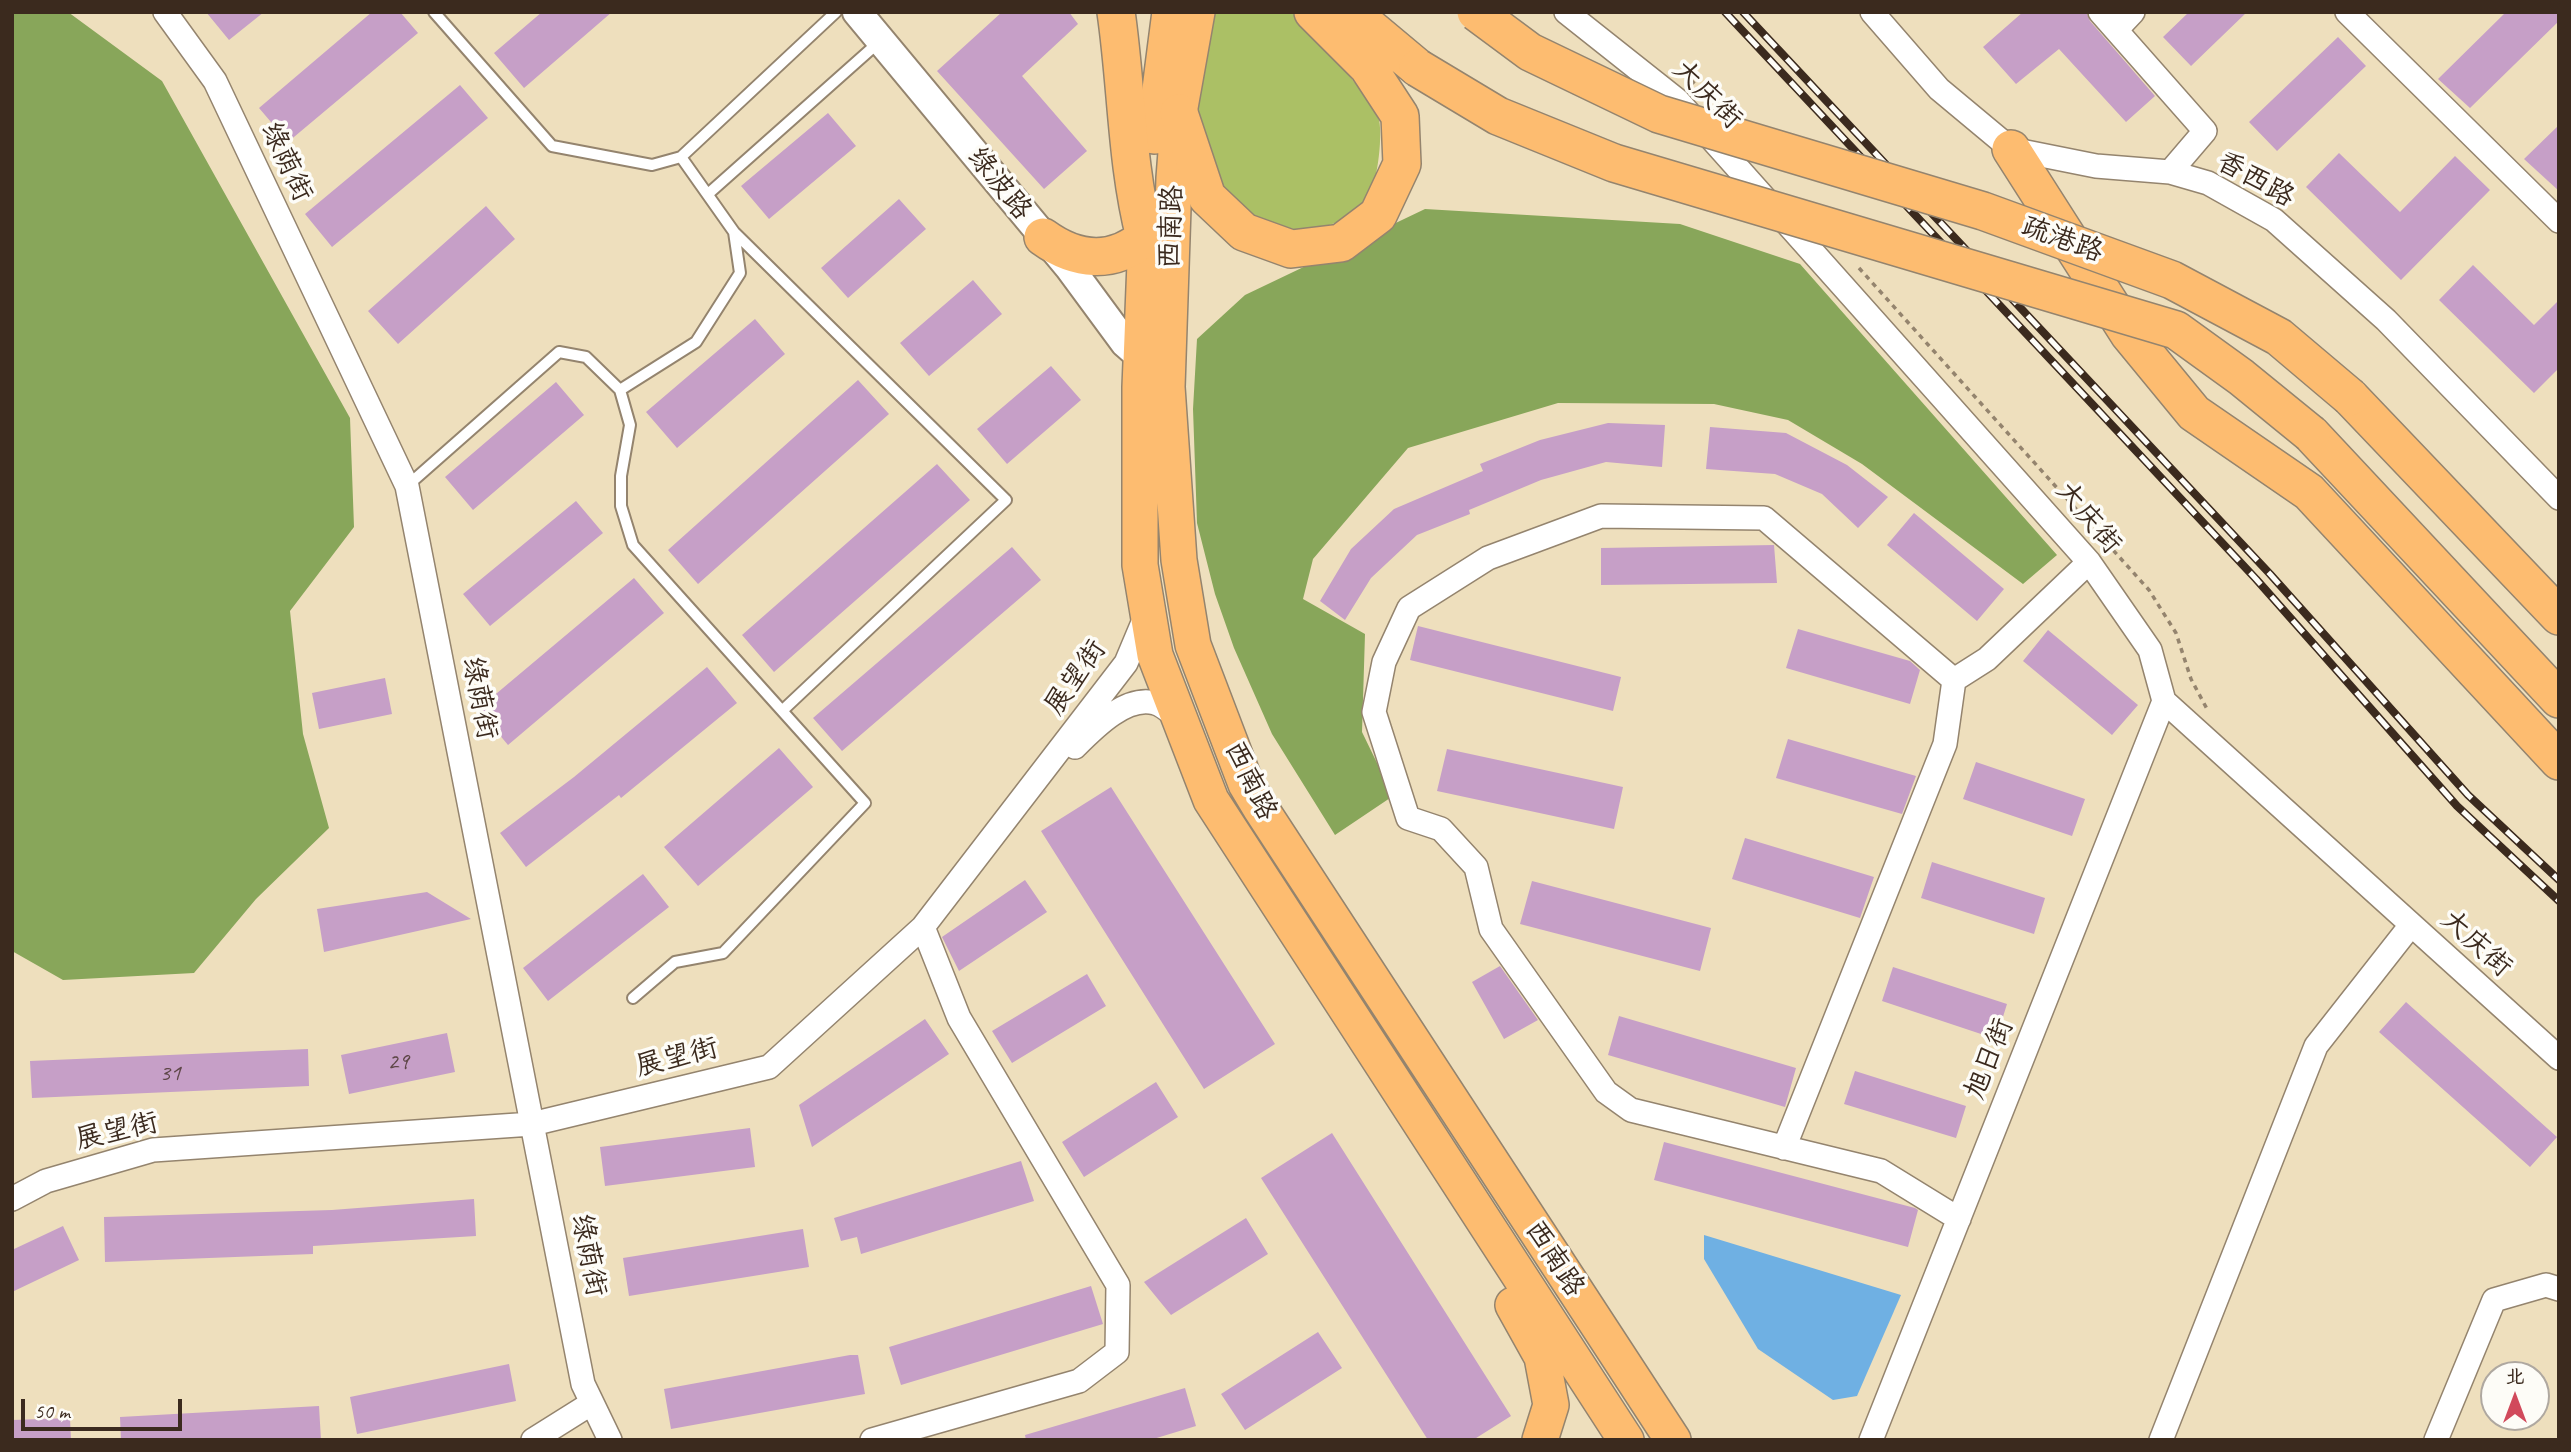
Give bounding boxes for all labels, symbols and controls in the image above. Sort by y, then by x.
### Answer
street label: 大庆街 [1665,53,1749,137]
street label: 绿荫街 [253,117,319,207]
street label: 绿波路 [960,141,1038,227]
street label: 香西路 [2210,145,2300,215]
street label: 西南路 [1154,184,1190,270]
street label: 疏港路 [2017,210,2107,270]
street label: 大庆街 [2048,475,2128,561]
street label: 展望街 [1038,634,1114,722]
street label: 绿荫街 [454,654,504,742]
street label: 西南路 [1216,736,1284,826]
street label: 大庆街 [2434,903,2518,985]
street label: 旭日街 [1959,1014,2021,1104]
street label: 展望街 [632,1032,722,1084]
house number: 29 [387,1049,409,1077]
house number: 31 [159,1060,181,1088]
street label: 展望街 [72,1106,162,1158]
street label: 绿荫街 [563,1211,613,1299]
street label: 西南路 [1517,1215,1591,1303]
north arrow [2480,1361,2550,1431]
text: 北 [2505,1365,2525,1389]
scale bar [24,1386,186,1430]
text: 50 m [34,1398,70,1424]

